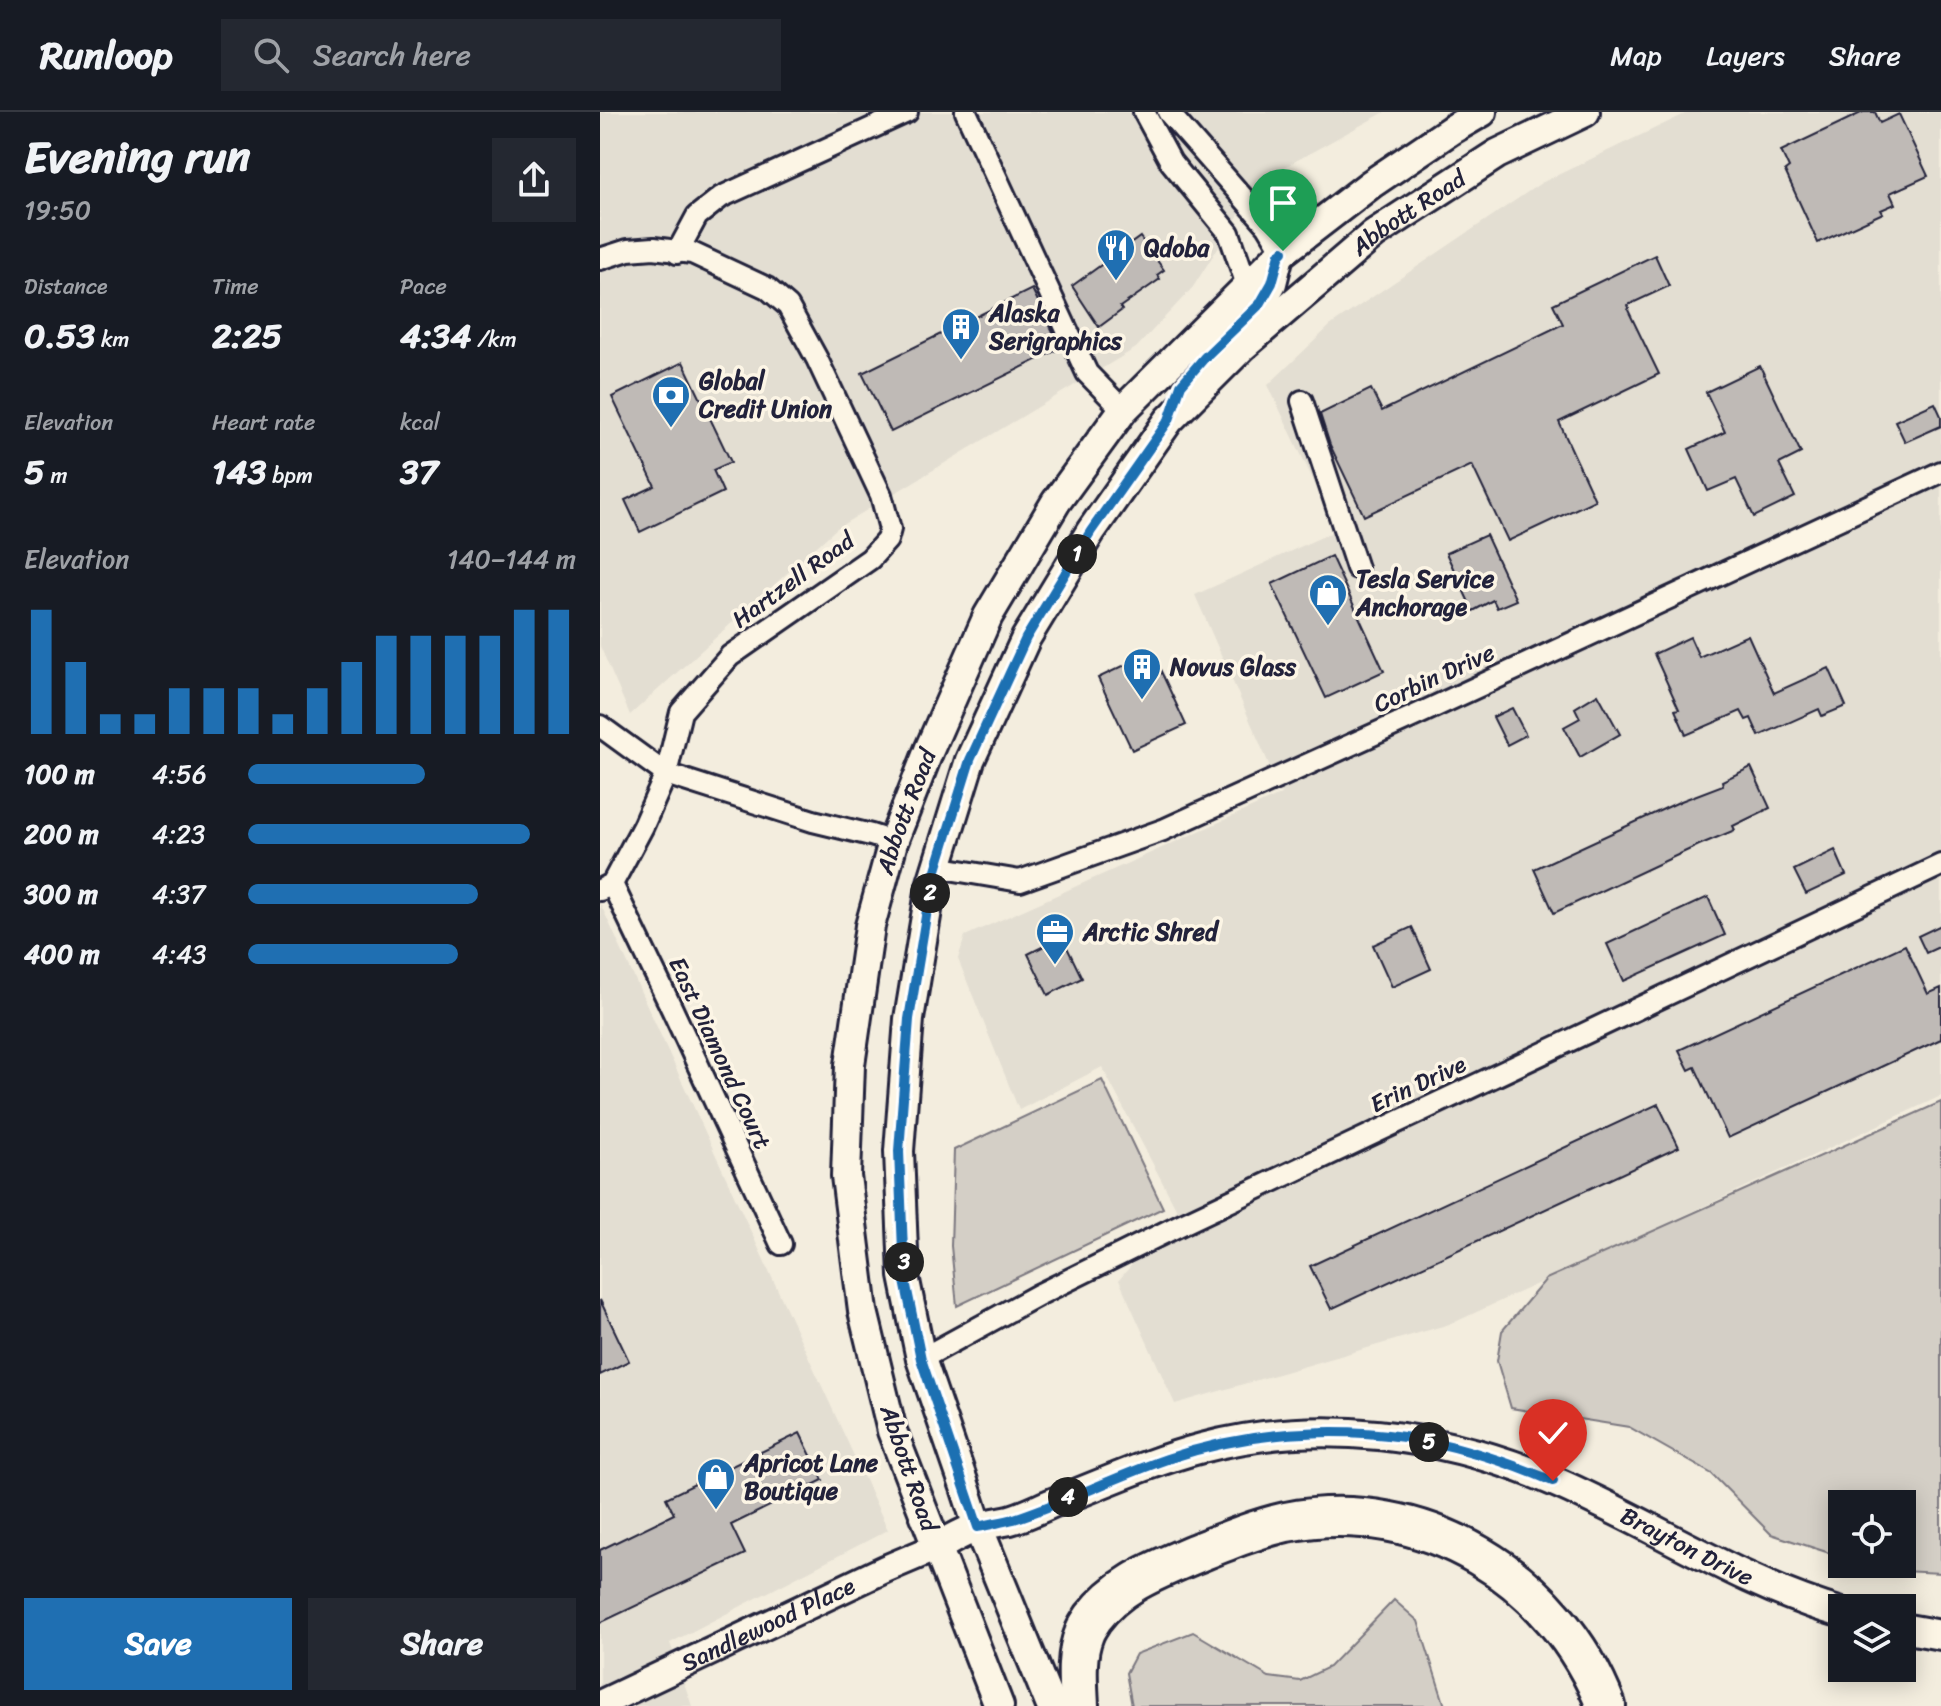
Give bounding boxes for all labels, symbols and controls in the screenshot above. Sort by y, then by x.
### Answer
search box [221,19,781,91]
text: Runloop [40,22,173,89]
text: Search here [313,28,471,82]
text: Map [1610,31,1662,80]
text: Layers [1706,31,1785,80]
text: Share [1829,31,1901,80]
icon: search [249,33,293,77]
text: Evening run [24,118,250,196]
button: share [492,138,576,222]
street label: Abbott Road [1340,157,1476,267]
pin [1249,169,1317,251]
icon: arrive [1261,181,1305,225]
text: 19:50 [24,187,91,233]
restaurant icon: Qdoba [1095,227,1137,282]
place label: Qdoba [1144,227,1210,269]
text: Distance [24,267,108,306]
text: Time [212,267,259,306]
text: Pace [400,267,447,306]
place label: Alaska Serigraphics [988,292,1123,362]
text: 0.53 [24,306,95,366]
text: 2:25 [212,306,282,366]
text: 4:34 [400,306,471,366]
building icon: Alaska Serigraphics [940,306,982,361]
text: km [95,320,130,359]
text: /km [471,320,517,359]
place label: Global Credit Union [698,360,832,430]
bank icon: Global Credit Union [650,374,692,429]
text: Elevation [24,403,113,442]
text: Heart rate [212,403,315,442]
text: kcal [400,403,440,442]
text: 5 [24,442,45,502]
text: 143 [212,442,267,502]
text: 37 [400,442,438,502]
text: m [45,456,67,495]
text: bpm [267,456,313,495]
street label: Hartzell Road [722,520,865,639]
pin: 1 [1057,534,1097,574]
text: 1 [1072,534,1082,573]
text: Elevation [24,536,129,582]
text: 140–144 m [447,536,576,582]
place label: Tesla Service Anchorage [1355,558,1495,628]
shop icon: Tesla Service Anchorage [1307,572,1349,627]
street label: Corbin Drive [1366,631,1502,725]
building icon: Novus Glass [1121,646,1163,701]
place label: Novus Glass [1169,646,1297,688]
street label: Abbott Road [864,740,949,880]
text: 100 m [24,751,95,797]
text: 4:56 [152,751,207,797]
text: 200 m [24,811,99,857]
text: 4:23 [152,811,205,857]
text: 300 m [24,871,98,917]
text: 4:37 [152,871,205,917]
pin: 2 [910,873,950,913]
text: 2 [924,873,936,912]
office icon: Arctic Shred [1034,911,1076,966]
place label: Arctic Shred [1082,911,1220,953]
text: 400 m [24,931,100,977]
text: 4:43 [152,931,207,977]
street label: East Diamond Court [657,949,783,1157]
street label: Erin Drive [1363,1043,1474,1125]
pin: 3 [884,1242,924,1282]
text: 3 [898,1242,910,1281]
street label: Abbott Road [867,1398,951,1539]
pin [1519,1399,1587,1481]
icon: check [1531,1411,1575,1455]
pin: 5 [1409,1422,1449,1462]
text: 5 [1422,1422,1436,1461]
place label: Apricot Lane Boutique [743,1442,879,1512]
shop icon: Apricot Lane Boutique [695,1456,737,1511]
pin: 4 [1048,1477,1088,1517]
text: 4 [1061,1477,1075,1516]
map controls [1828,1490,1916,1682]
button: locate [1828,1490,1916,1578]
street label: Brayton Drive [1613,1495,1761,1598]
street label: Sandlewood Place [674,1565,863,1684]
button: layers [1828,1594,1916,1682]
button: Save [24,1598,292,1690]
button: Share [308,1598,576,1690]

